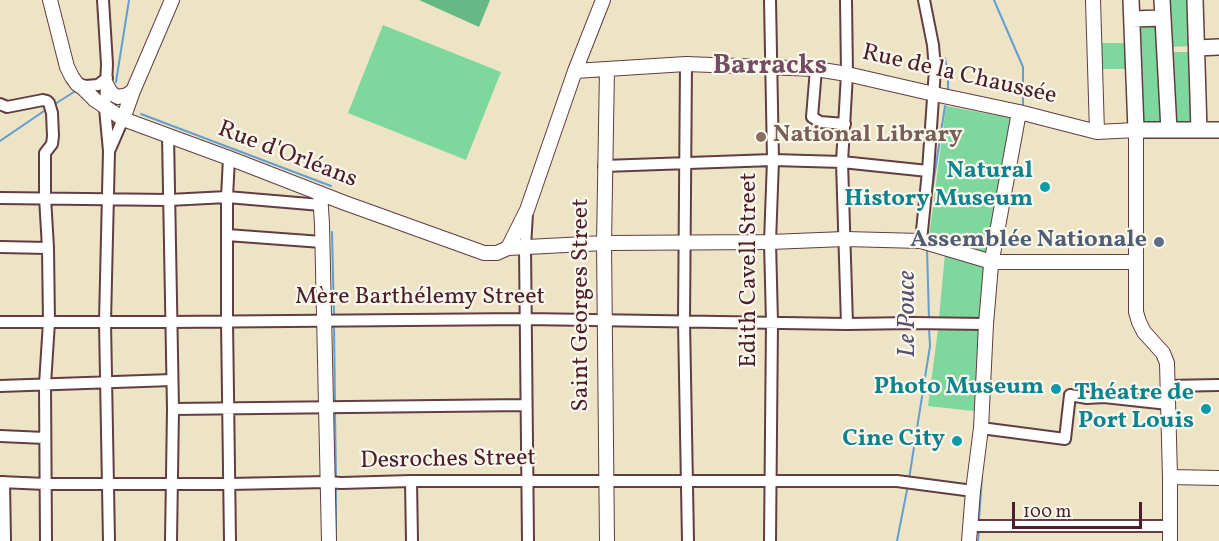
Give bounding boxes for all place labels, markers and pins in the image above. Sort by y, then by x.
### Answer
place label: National Library [773,123,962,151]
marker: National Library [754,130,768,144]
place label: Natural History Museum [844,159,1033,215]
marker: Natural History Museum [1038,180,1052,194]
place label: Assemblée Nationale [910,228,1147,256]
marker: Assemblée Nationale [1152,235,1166,249]
place label: Photo Museum [874,375,1044,403]
place label: Théatre de Port Louis [1074,381,1194,437]
marker: Photo Museum [1049,382,1063,396]
marker: Théatre de Port Louis [1199,402,1213,416]
place label: Cine City [842,427,945,455]
marker: Cine City [950,434,964,448]

